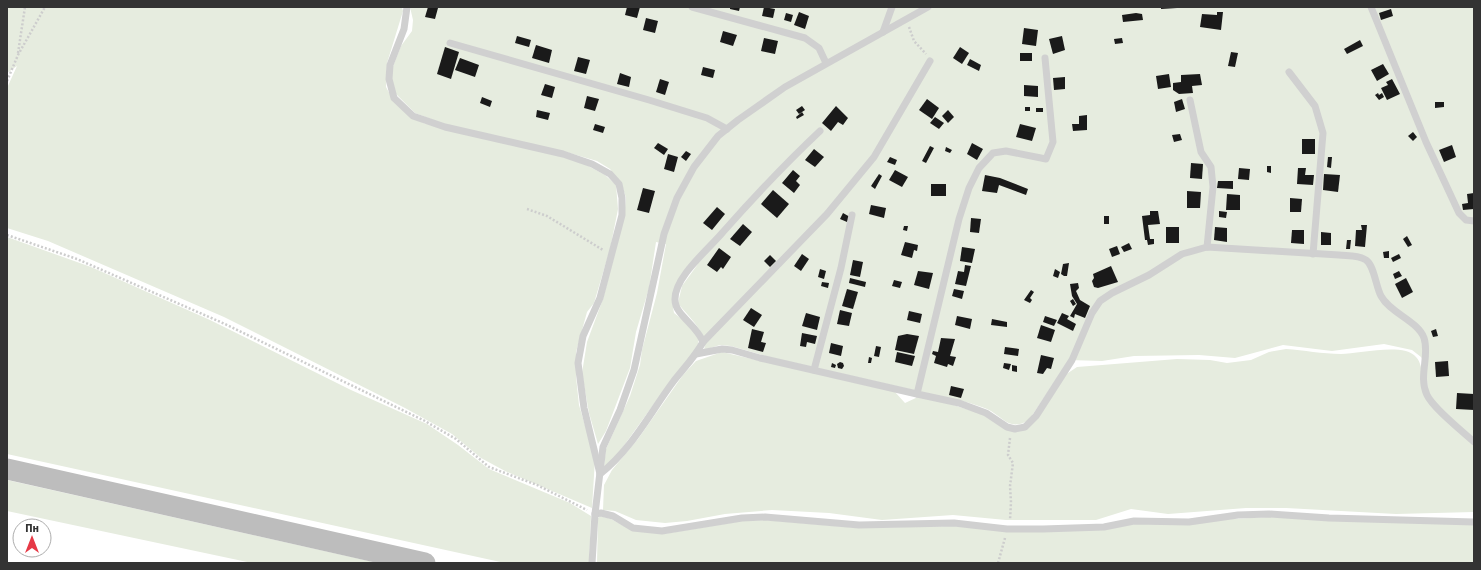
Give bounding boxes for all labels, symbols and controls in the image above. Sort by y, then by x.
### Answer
north arrow [12,518,52,558]
text: Пн [25,522,39,535]

